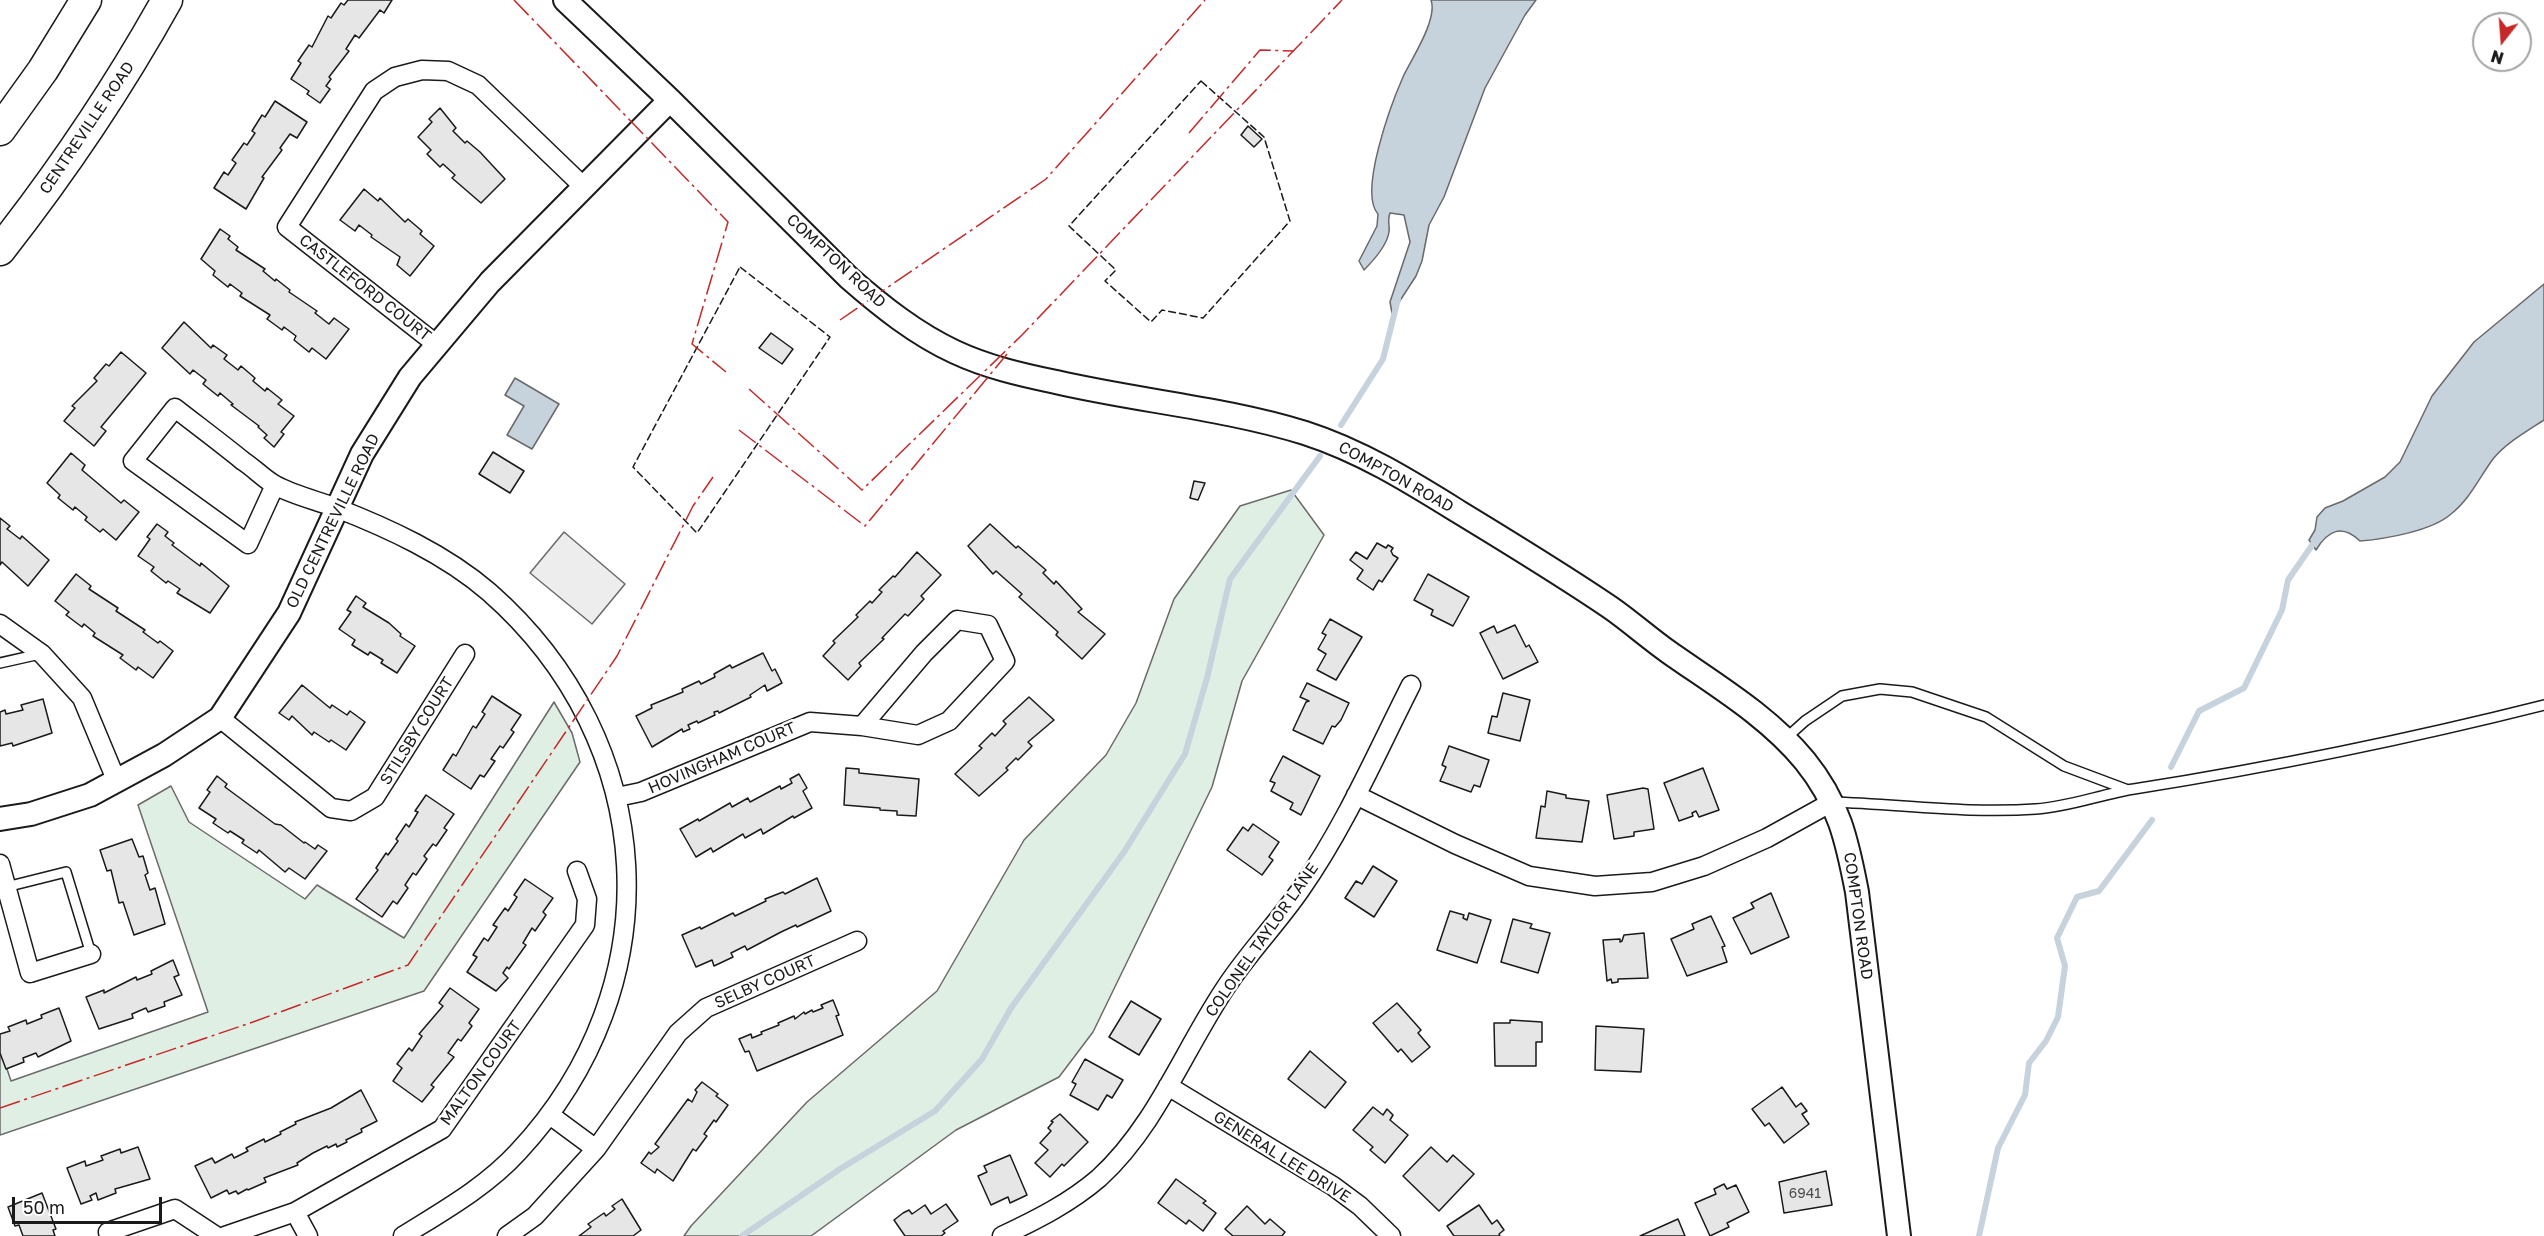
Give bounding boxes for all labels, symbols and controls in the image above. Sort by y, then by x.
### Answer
north arrow [2472,12,2532,72]
text: N [2489,46,2506,69]
street label: CENTREVILLE ROAD [36,58,138,198]
street label: COMPTON ROAD [782,210,890,312]
street label: CASTLEFORD COURT [295,230,435,346]
street label: OLD CENTREVILLE ROAD [282,431,384,611]
street label: COMPTON ROAD [1335,437,1457,517]
street label: STILSBY COURT [376,674,458,788]
street label: HOVINGHAM COURT [645,718,799,798]
street label: COMPTON ROAD [1840,851,1876,981]
street label: COLONEL TAYLOR LANE [1202,859,1322,1021]
street label: SELBY COURT [712,951,818,1013]
street label: MALTON COURT [437,1017,525,1129]
street label: GENERAL LEE DRIVE [1210,1107,1354,1207]
scale bar [15,1185,165,1223]
house number: 6941 [1789,1186,1821,1202]
text: 50 m [23,1196,65,1218]

